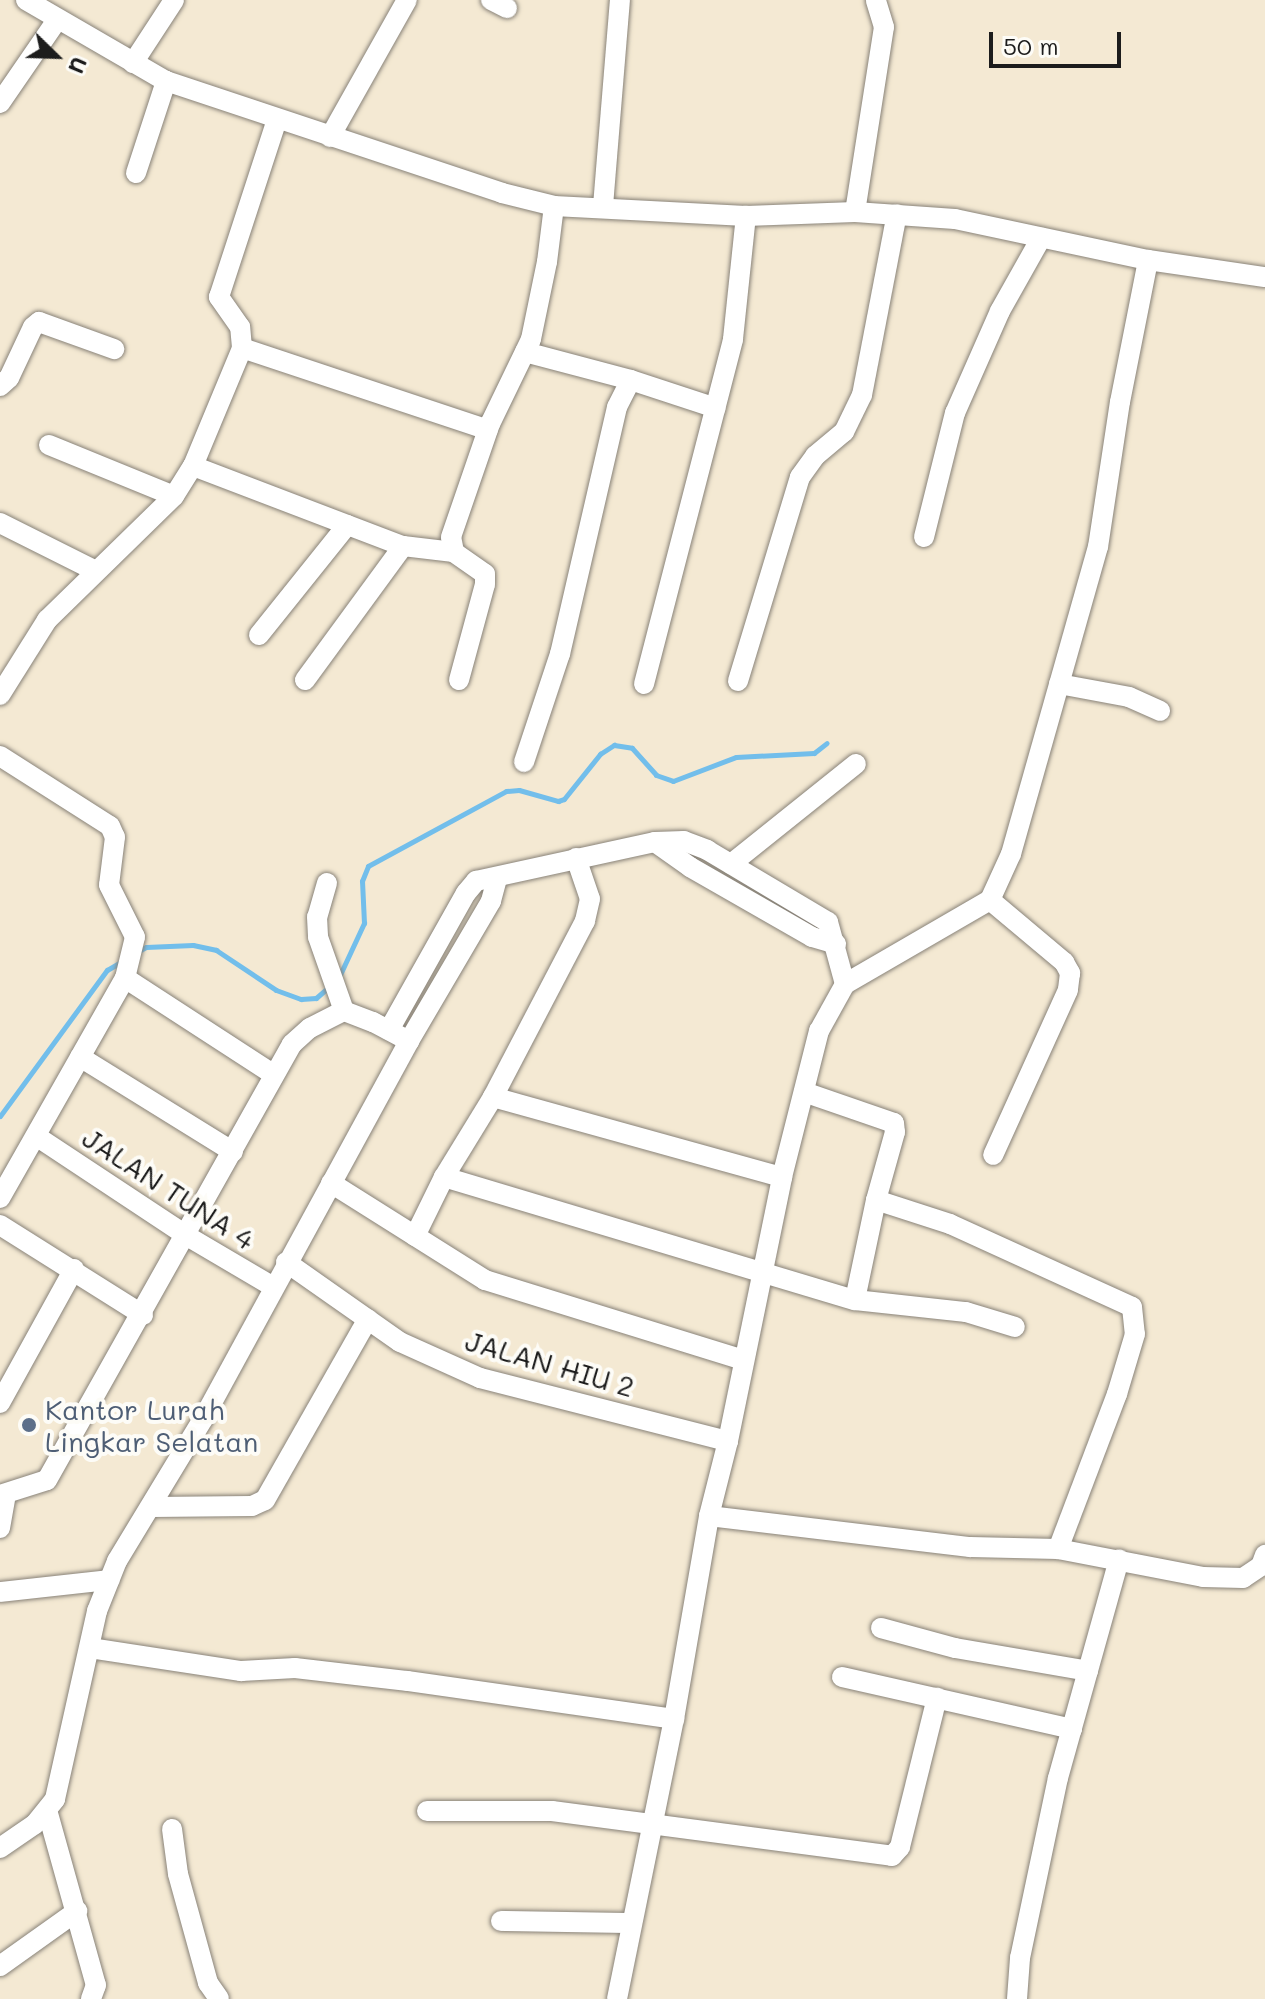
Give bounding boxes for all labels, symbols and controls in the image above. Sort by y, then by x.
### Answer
north arrow [16,16,96,96]
scale bar [993,16,1125,66]
text: 50 m [1003,30,1059,61]
text: U [62,53,95,78]
street label: JALAN TUNA 4 [77,1120,261,1256]
street label: JALAN HIU 2 [462,1323,638,1403]
place label: Kantor Lurah Lingkar Selatan [45,1392,258,1458]
marker: Kantor Lurah Lingkar Selatan [20,1416,38,1434]

